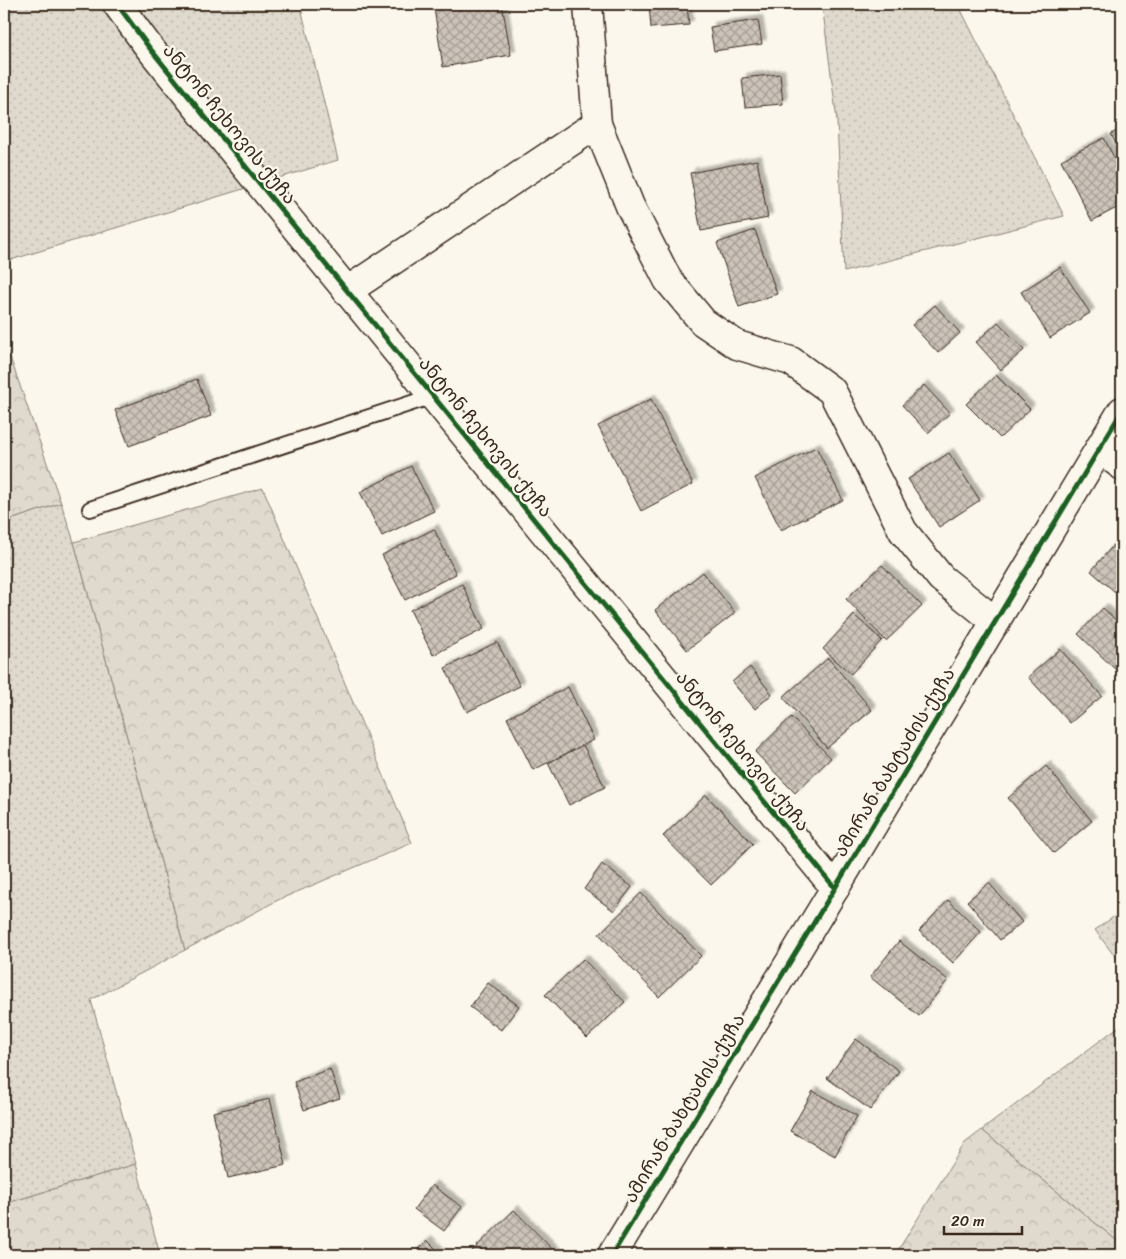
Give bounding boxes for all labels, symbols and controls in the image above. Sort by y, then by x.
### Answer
street label: ანტონ ჩეხოვის ქუჩა [154,36,306,212]
street label: ანტონ ჩეხოვის ქუჩა [410,349,562,525]
street label: ამირან ბახტაძის ქუჩა [824,661,964,863]
street label: ანტონ ჩეხოვის ქუჩა [667,663,819,839]
street label: ამირან ბახტაძის ქუჩა [614,1007,754,1209]
scale bar [944,1204,1021,1236]
text: 20 m [951,1208,985,1234]

